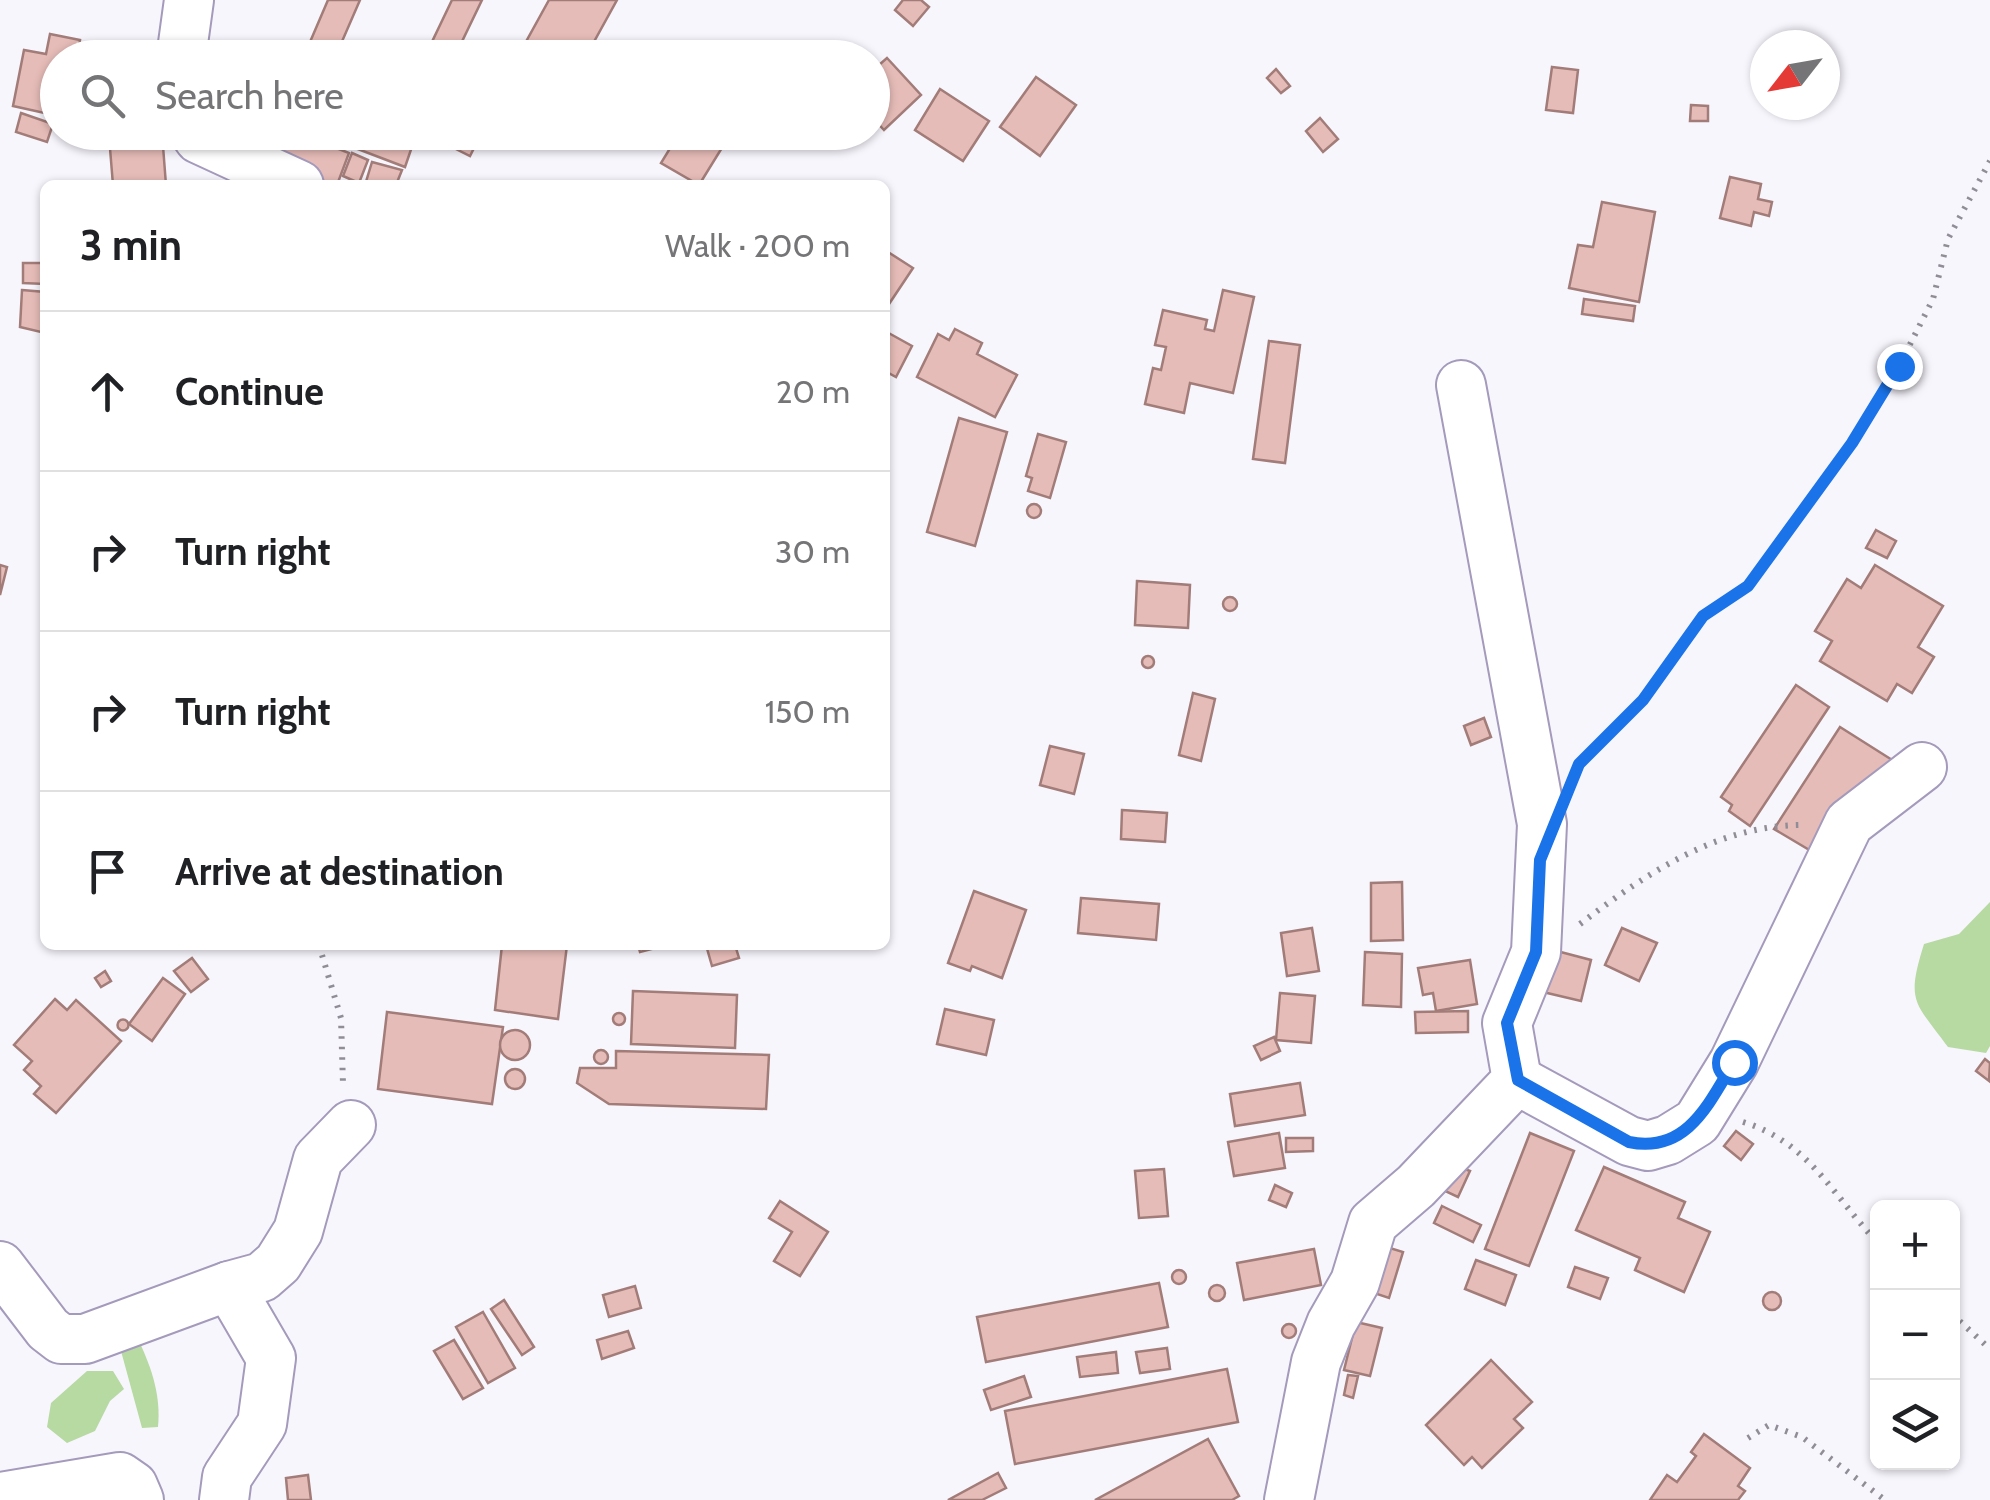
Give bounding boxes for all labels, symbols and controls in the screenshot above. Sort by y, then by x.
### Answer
north arrow [1750,30,1840,120]
search box [40,40,890,150]
icon: search [75,68,130,123]
text: Search here [155,72,344,119]
text: 3 min [80,219,182,271]
text: Walk · 200 m [665,226,850,265]
route end [1877,344,1923,390]
icon: ahead [80,364,135,419]
text: Continue [175,368,324,415]
text: 20 m [776,372,850,411]
icon: right [80,524,135,579]
text: Turn right [175,528,331,575]
text: 30 m [775,532,850,571]
icon: right [80,684,135,739]
text: Turn right [175,688,331,735]
text: 150 m [765,692,850,731]
icon: arrive [80,844,135,899]
text: Arrive at destination [175,848,504,895]
route start [1712,1040,1758,1086]
map controls [1870,1200,1960,1470]
button: + [1870,1200,1960,1290]
button: − [1870,1290,1960,1380]
button: layers [1870,1380,1960,1470]

